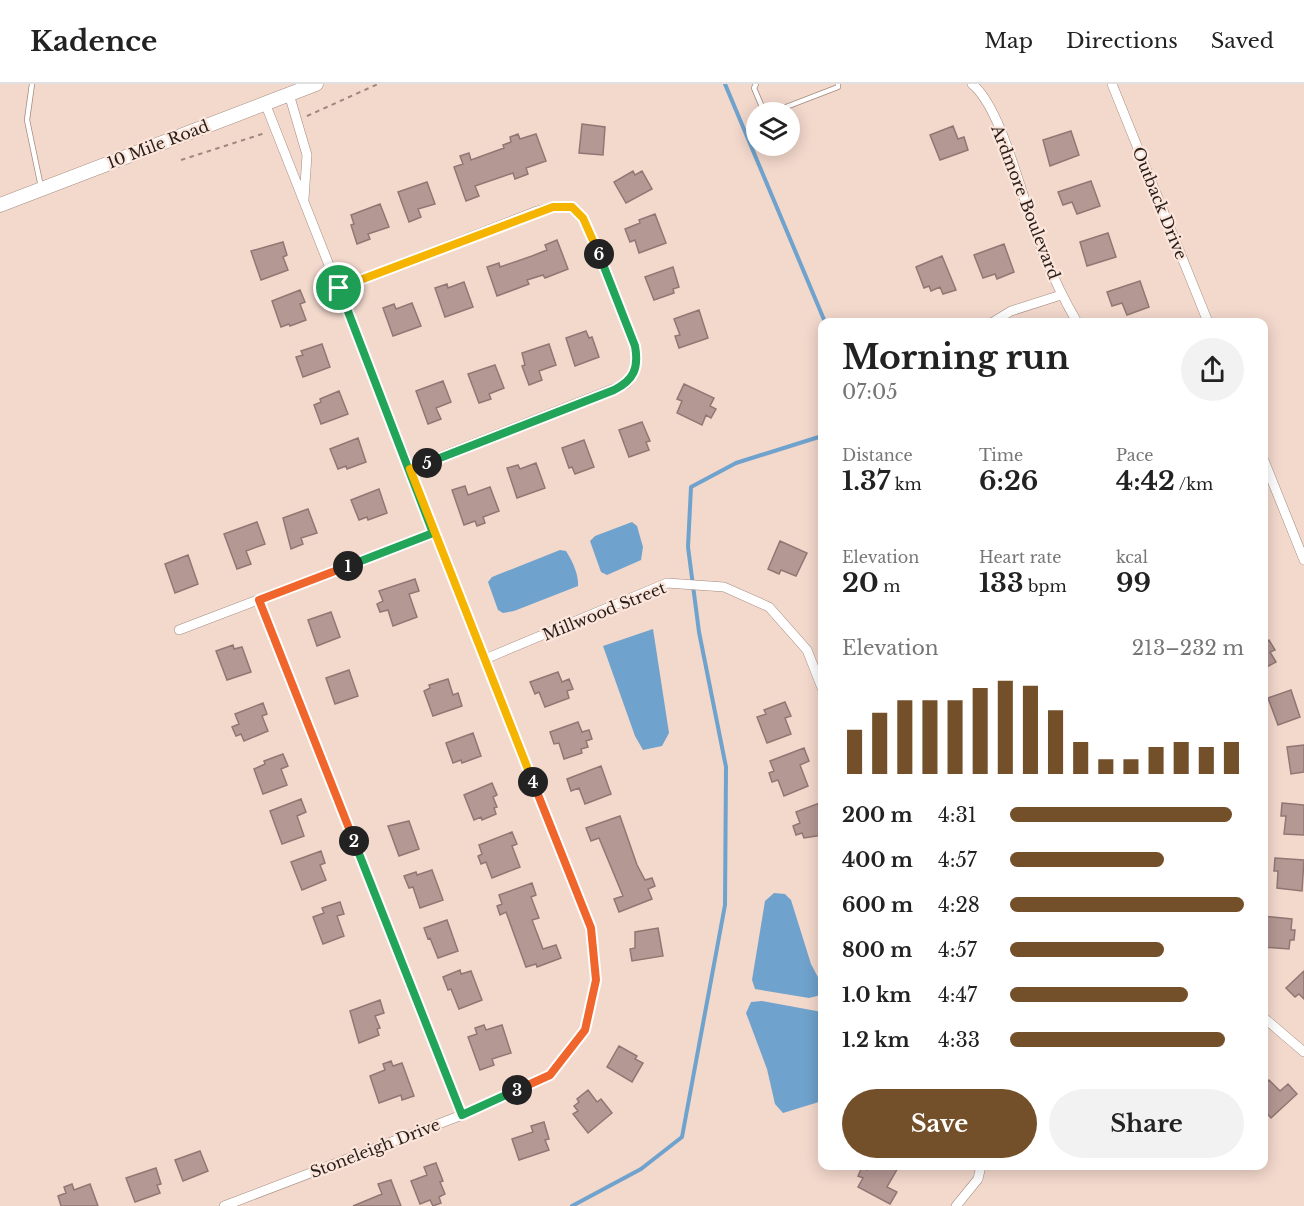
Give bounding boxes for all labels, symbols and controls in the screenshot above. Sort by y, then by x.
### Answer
text: Kadence [30,24,157,59]
text: Map [984,28,1033,54]
text: Directions [1066,28,1178,54]
text: Saved [1211,28,1274,54]
map controls [746,102,800,156]
button: layers [746,102,800,156]
street label: 10 Mile Road [104,115,212,173]
street label: Ardmore Boulevard [987,121,1065,282]
street label: Outback Drive [1128,144,1192,262]
pin: 6 [584,239,614,269]
text: 6 [594,244,604,264]
pin [313,262,364,313]
icon: arrive [322,271,355,304]
text: Morning run [842,337,1070,378]
button: share [1181,338,1244,401]
text: 07:05 [842,380,898,404]
text: Distance [842,445,913,465]
text: Time [979,445,1023,465]
text: Pace [1116,445,1153,465]
pin: 5 [412,448,442,478]
text: 5 [422,453,432,473]
text: 1.37 [842,465,890,497]
text: 6:26 [979,465,1038,497]
text: 4:42 [1116,465,1175,497]
text: km [890,474,922,494]
text: /km [1175,474,1213,494]
text: Elevation [842,547,919,567]
text: Heart rate [979,547,1061,567]
text: kcal [1116,547,1148,567]
pin: 1 [333,551,363,581]
text: 1 [345,556,351,576]
text: 20 [842,567,879,599]
text: 133 [979,567,1023,599]
text: 99 [1116,567,1151,599]
text: m [879,576,900,596]
text: bpm [1023,576,1067,596]
street label: Millwood Street [540,577,668,645]
text: Elevation [842,636,939,660]
text: 213–232 m [1132,636,1244,660]
pin: 4 [518,767,548,797]
text: 4 [528,772,538,792]
text: 200 m [842,803,913,827]
text: 4:31 [938,803,977,827]
pin: 2 [339,826,369,856]
text: 2 [349,831,359,851]
text: 400 m [842,848,913,872]
text: 4:57 [938,848,977,872]
text: 600 m [842,893,913,917]
text: 4:28 [938,893,980,917]
text: 800 m [842,938,912,962]
text: 4:57 [938,938,977,962]
text: 1.0 km [842,983,911,1007]
text: 4:47 [938,983,977,1007]
text: 1.2 km [842,1028,910,1052]
text: 4:33 [938,1028,980,1052]
pin: 3 [502,1075,532,1105]
text: 3 [512,1080,522,1100]
button: Save [842,1089,1037,1158]
button: Share [1049,1089,1244,1158]
street label: Stoneleigh Drive [307,1114,443,1182]

